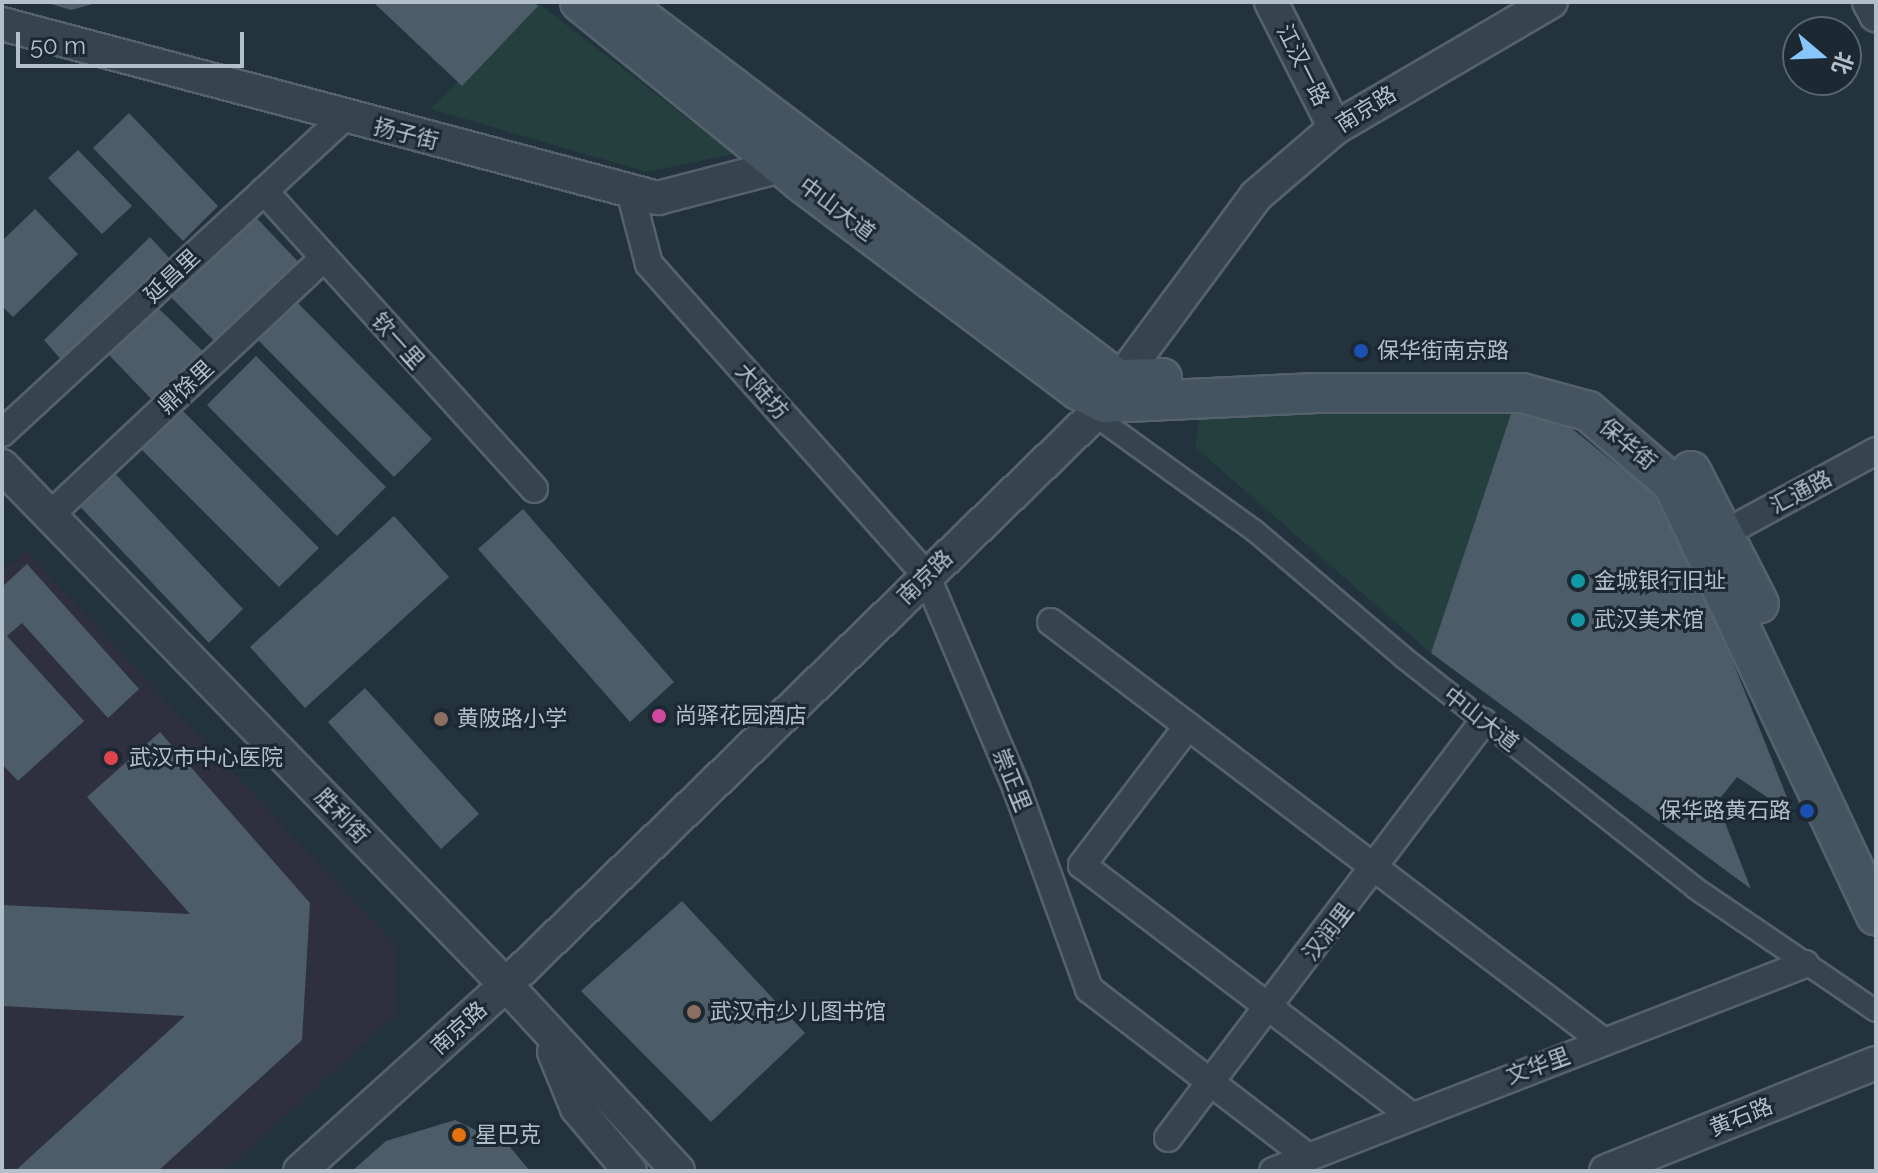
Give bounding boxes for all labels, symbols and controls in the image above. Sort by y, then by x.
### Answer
scale bar [20,16,248,66]
north arrow [1782,16,1862,96]
street label: 江汉一路 [1271,20,1335,110]
text: 50 m [30,31,86,60]
text: 北 [1827,49,1859,78]
street label: 南京路 [1331,80,1401,138]
street label: 扬子街 [371,113,441,155]
street label: 中山大道 [794,172,880,246]
street label: 延昌里 [139,244,205,308]
street label: 钦一里 [366,308,430,374]
place label: 保华街南京路 [1377,338,1509,364]
marker: 保华街南京路 [1352,342,1370,360]
street label: 鼎馀里 [153,355,219,419]
street label: 大陆坊 [730,358,794,424]
street label: 保华街 [1594,413,1662,475]
street label: 汇通路 [1766,465,1836,519]
street label: 南京路 [892,545,958,609]
place label: 金城银行旧址 [1594,568,1726,594]
marker: 金城银行旧址 [1569,572,1587,590]
place label: 武汉美术馆 [1594,607,1704,633]
marker: 武汉美术馆 [1569,611,1587,629]
street label: 中山大道 [1438,682,1524,756]
place label: 尚驿花园酒店 [675,703,807,729]
place label: 黄陂路小学 [457,706,567,732]
marker: 尚驿花园酒店 [650,707,668,725]
marker: 黄陂路小学 [432,710,450,728]
street label: 崇正里 [987,744,1037,816]
place label: 武汉市中心医院 [129,745,283,771]
marker: 武汉市中心医院 [100,747,122,769]
street label: 胜利街 [310,783,374,849]
place label: 保华路黄石路 [1659,798,1791,824]
marker: 保华路黄石路 [1798,802,1816,820]
street label: 汉润里 [1297,898,1359,966]
street label: 南京路 [426,996,492,1060]
place label: 武汉市少儿图书馆 [710,999,886,1025]
marker: 武汉市少儿图书馆 [685,1003,703,1021]
street label: 文华里 [1502,1042,1574,1090]
street label: 黄石路 [1705,1092,1777,1142]
place label: 星巴克 [475,1122,541,1148]
marker: 星巴克 [450,1126,468,1144]

